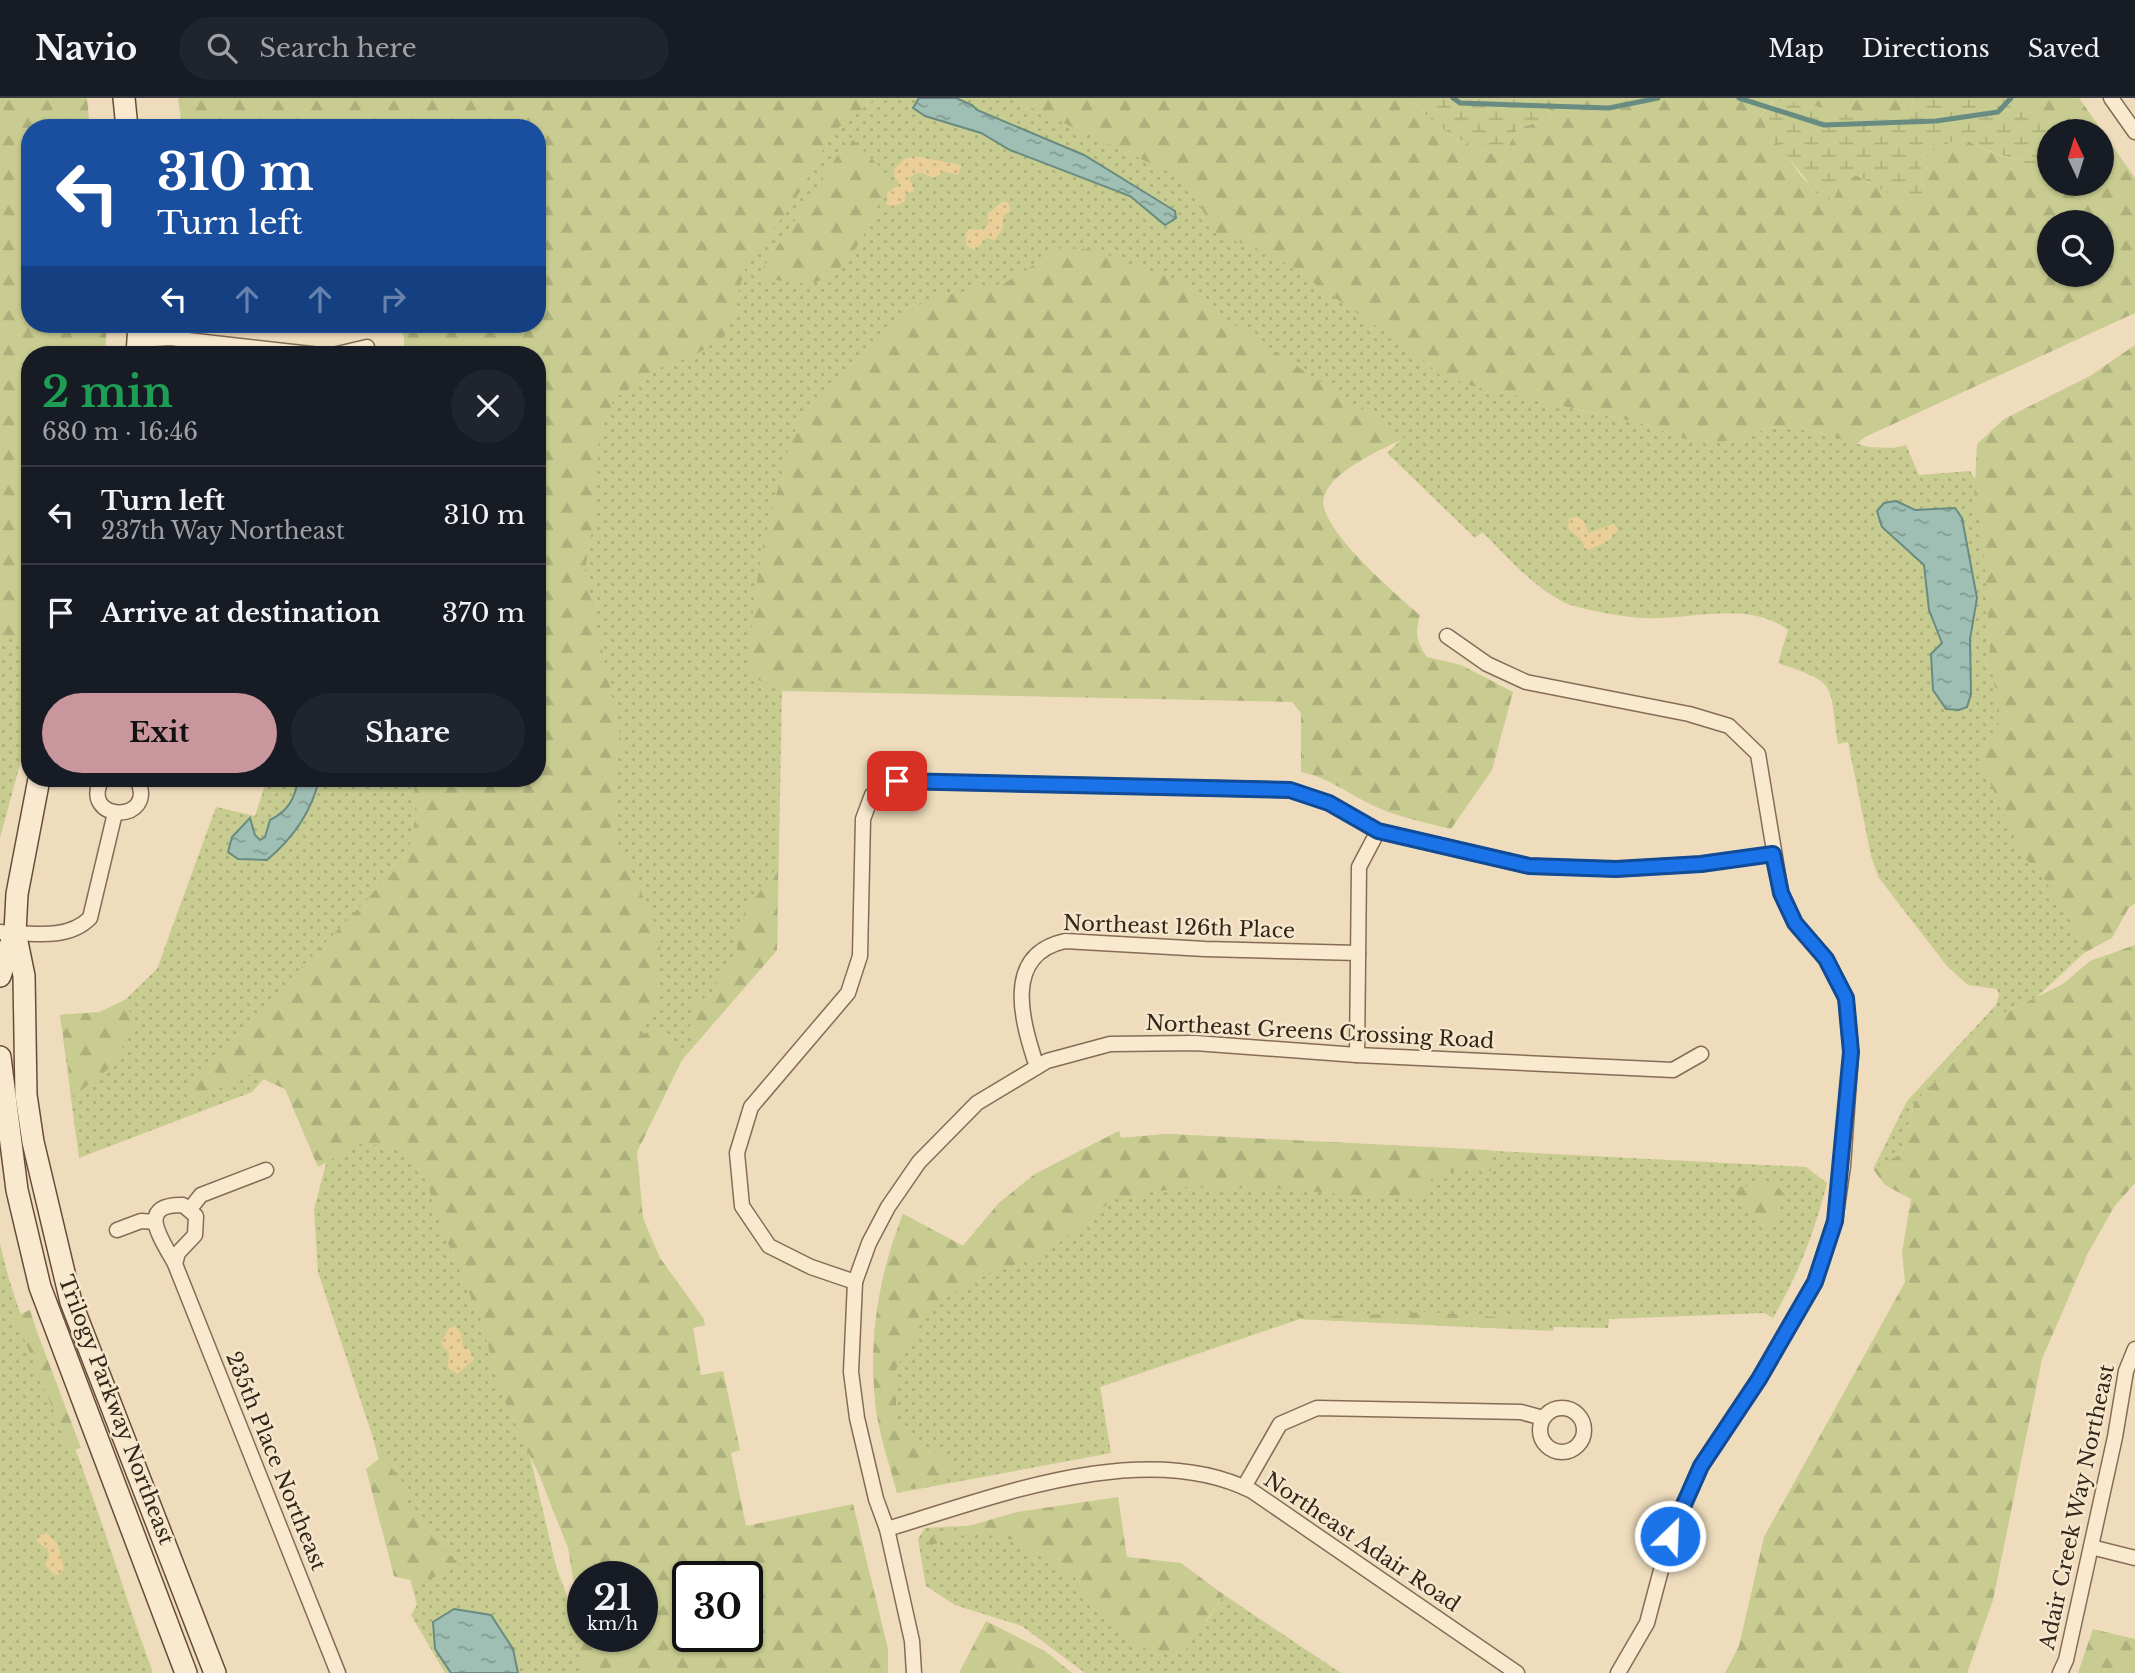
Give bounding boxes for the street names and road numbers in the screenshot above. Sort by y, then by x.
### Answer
street label: Northeast 126th Place [1063,910,1295,944]
street label: Northeast Greens Crossing Road [1145,1010,1495,1054]
street label: Trilogy Parkway Northeast [53,1272,179,1548]
street label: 235th Place Northeast [220,1348,332,1574]
street label: Adair Creek Way Northeast [2034,1362,2120,1653]
street label: Northeast Adair Road [1259,1467,1465,1617]

